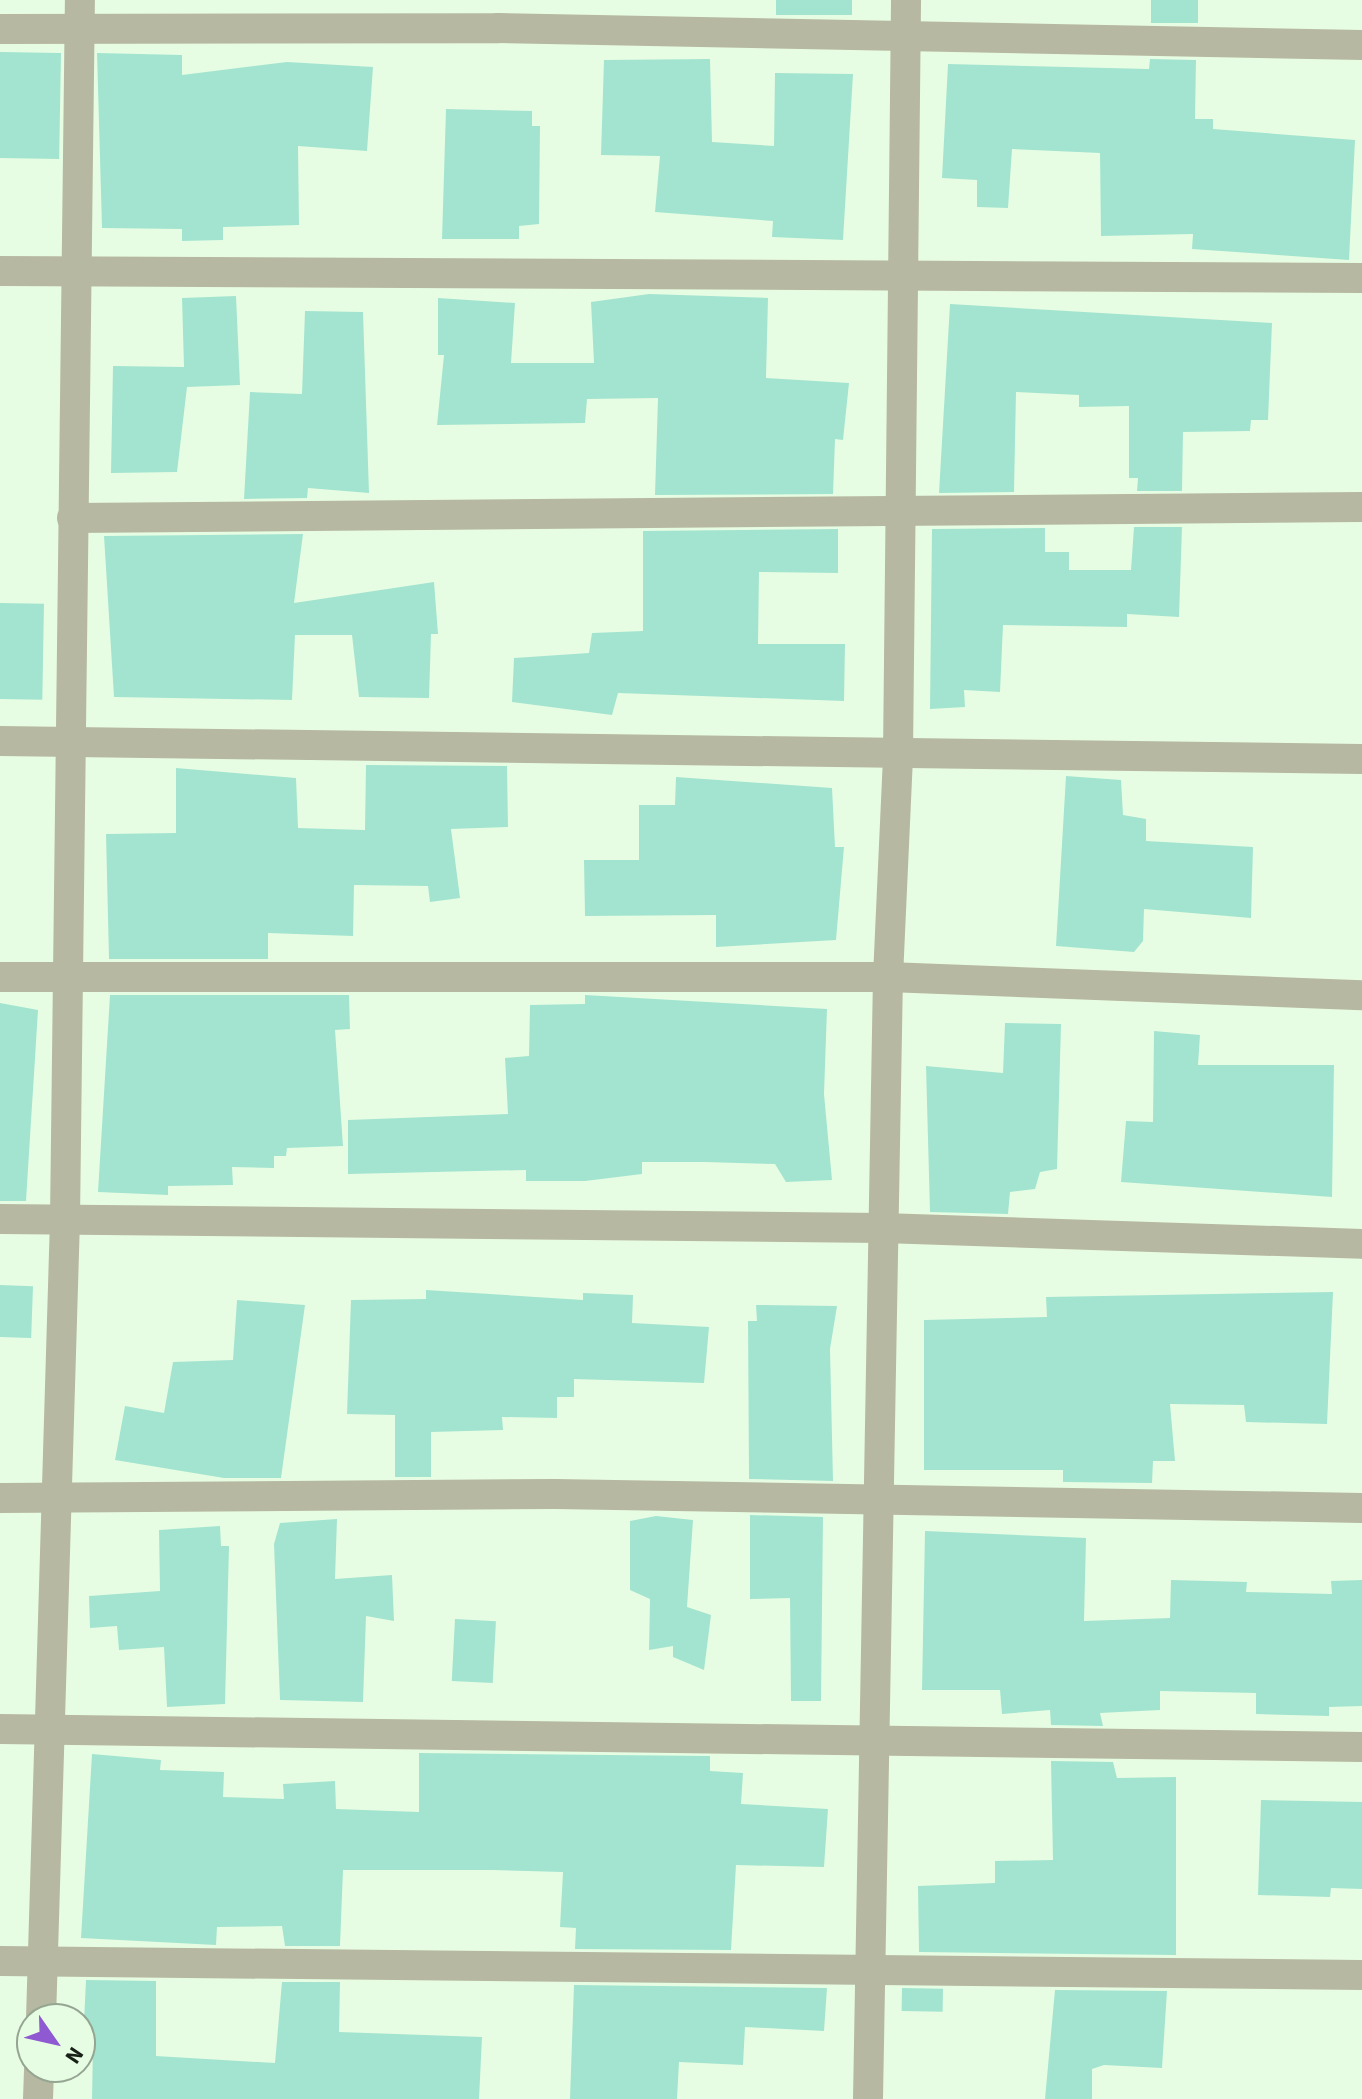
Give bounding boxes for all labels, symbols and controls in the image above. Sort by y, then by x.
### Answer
north arrow [16,2003,96,2083]
text: N [57,2040,92,2070]

